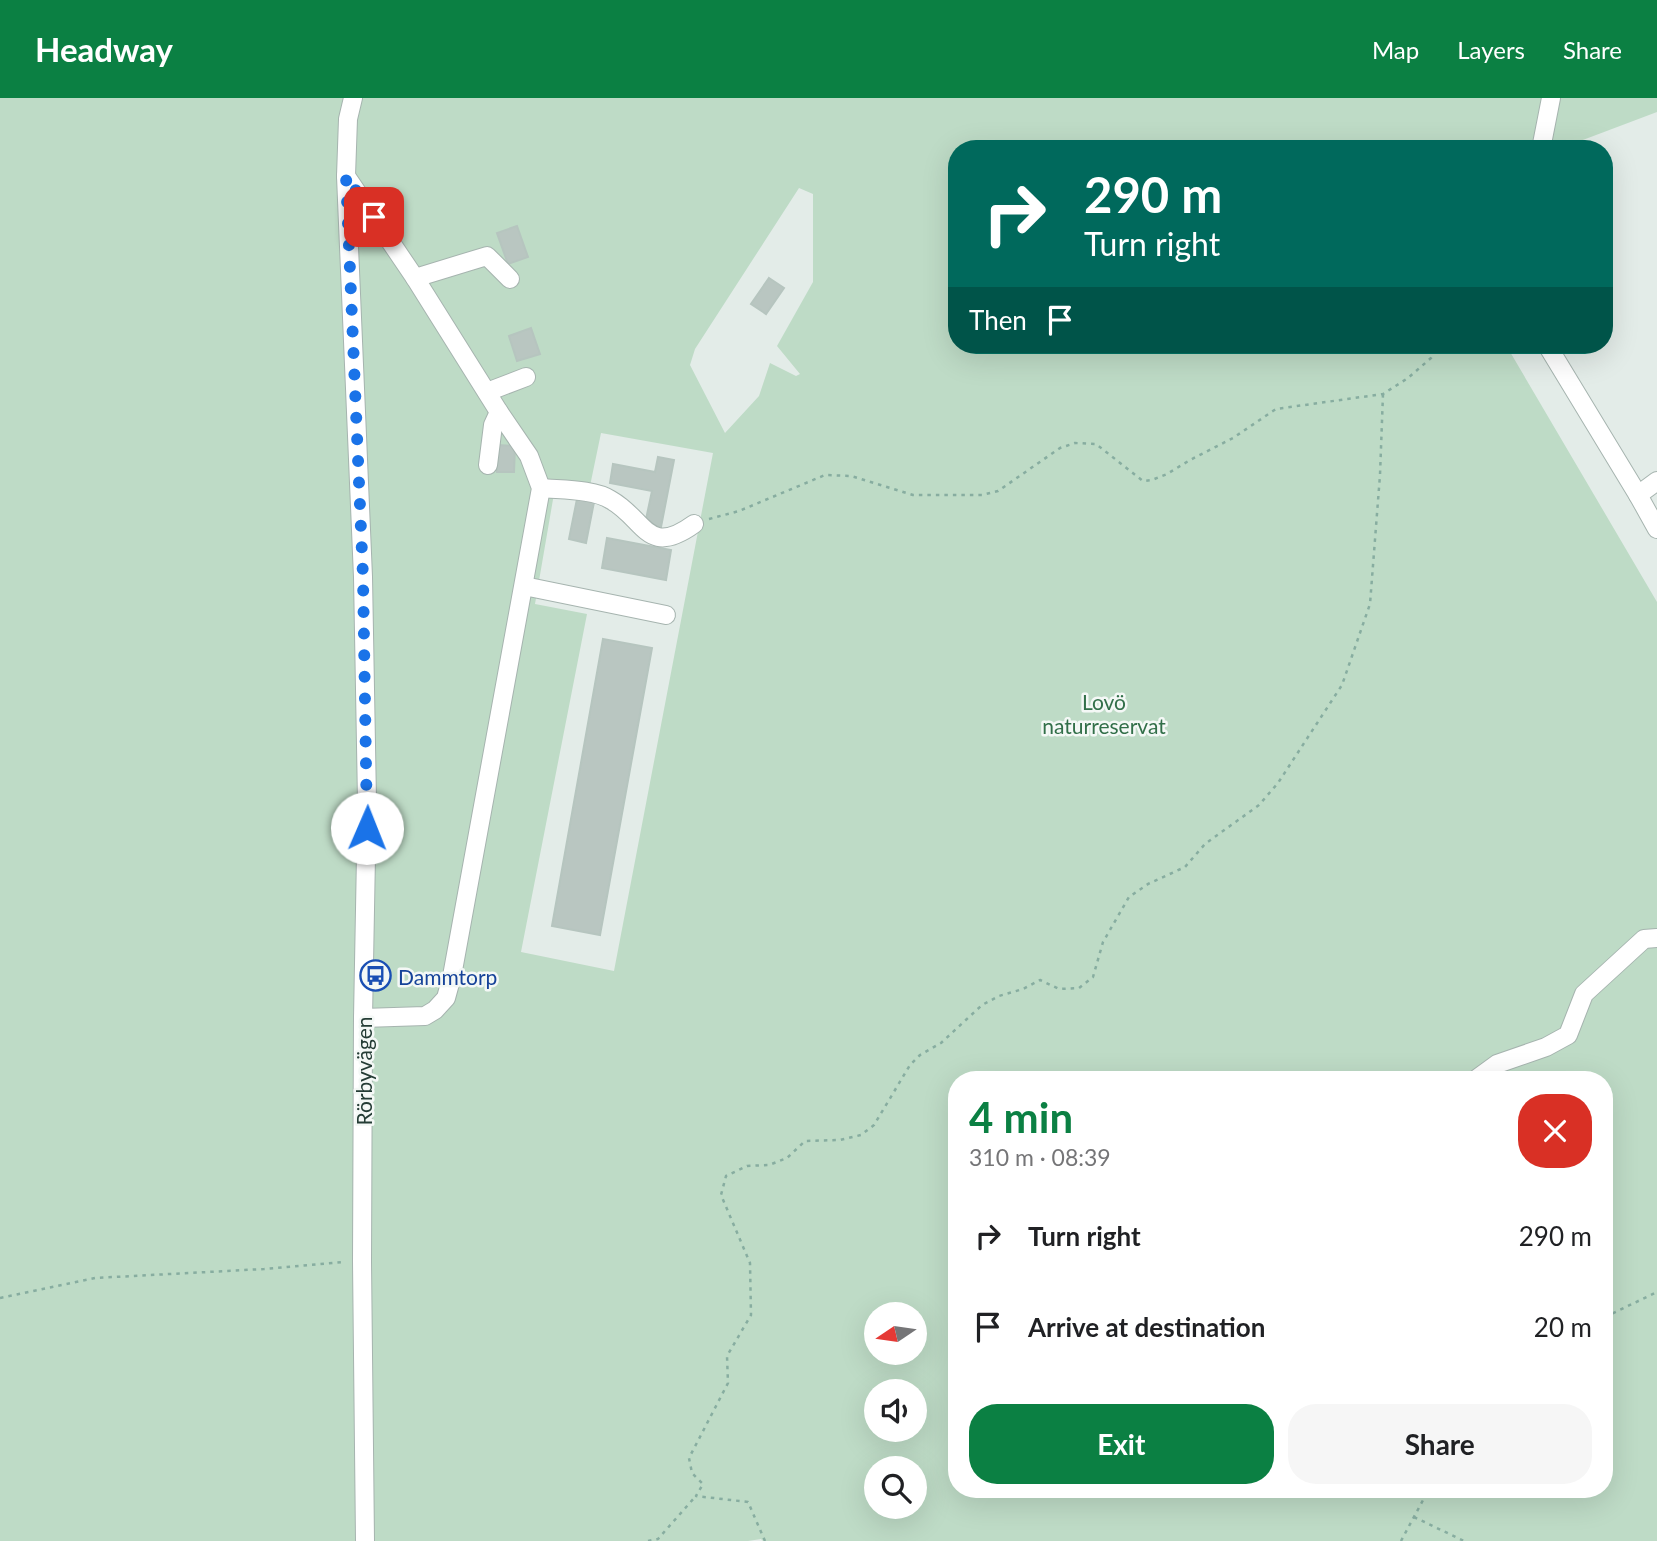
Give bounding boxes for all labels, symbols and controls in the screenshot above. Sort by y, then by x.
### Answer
text: Headway [35,29,173,69]
text: Map [1372,35,1419,64]
text: Layers [1457,35,1525,64]
text: Share [1563,35,1622,64]
text: 290 m [1084,165,1222,223]
icon: right [969,168,1060,259]
pin [344,187,404,247]
icon: arrive [355,198,393,236]
text: Turn right [1084,224,1220,263]
icon: arrive [1041,301,1079,339]
text: Then [969,304,1027,336]
park label: Lovö naturreservat [1042,689,1166,738]
position arrow [330,791,404,865]
bus stop icon: Dammtorp [358,959,392,993]
place label: Dammtorp [398,964,497,989]
street label: Rörbyvägen [351,1017,376,1125]
text: 4 min [969,1092,1073,1142]
button: close [1518,1094,1592,1168]
text: 310 m · 08:39 [969,1143,1111,1171]
icon: right [969,1217,1007,1255]
text: Turn right [1028,1220,1141,1252]
text: 290 m [1519,1220,1592,1252]
north arrow [864,1302,928,1365]
map controls [864,1302,927,1519]
icon: arrive [969,1308,1007,1346]
text: Arrive at destination [1028,1311,1265,1343]
text: 20 m [1534,1311,1592,1343]
button: sound [864,1379,927,1442]
button: Exit [969,1404,1274,1484]
button: Share [1288,1404,1592,1484]
button: search [864,1456,927,1519]

